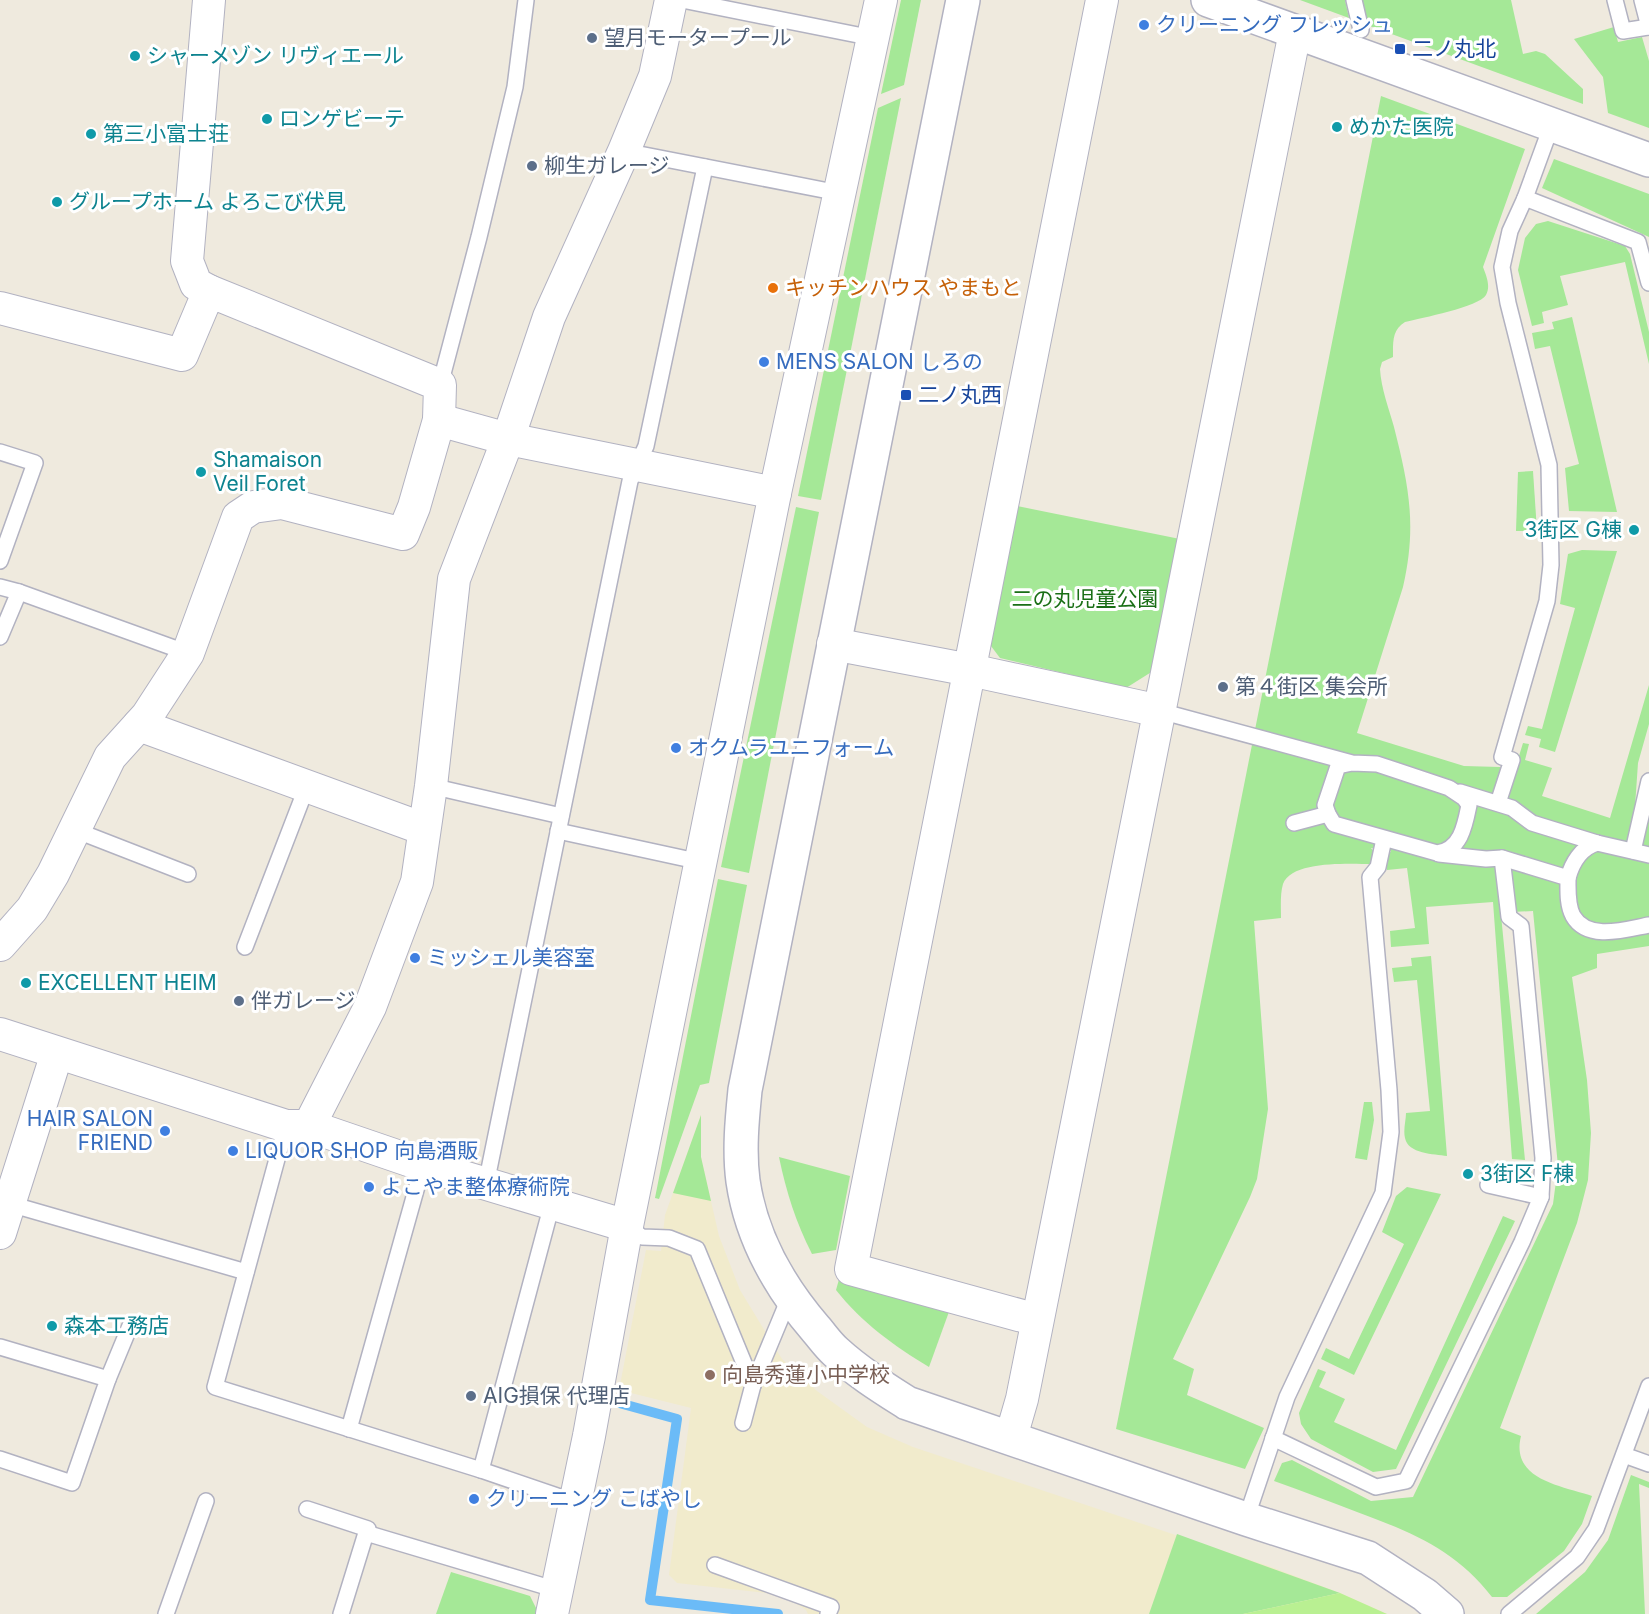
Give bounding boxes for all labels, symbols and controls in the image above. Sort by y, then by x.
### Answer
place label: クリーニング フレッシュ [1156,12,1393,37]
marker: クリーニング フレッシュ [1137,18,1151,32]
place label: 望月モータープール [604,25,792,50]
marker: 望月モータープール [585,31,599,45]
place label: 二ノ丸北 [1412,36,1496,61]
marker: 二ノ丸北 [1393,42,1407,56]
place label: シャーメゾン リヴィエール [147,43,404,68]
marker: シャーメゾン リヴィエール [128,49,142,63]
place label: ロンゲビーテ [279,106,405,131]
marker: ロンゲビーテ [260,112,274,126]
place label: めかた医院 [1349,114,1454,139]
marker: めかた医院 [1330,120,1344,134]
place label: 第三小富士荘 [103,121,229,146]
marker: 第三小富士荘 [84,127,98,141]
place label: 柳生ガレージ [544,153,670,178]
marker: 柳生ガレージ [525,159,539,173]
place label: グループホーム よろこび伏見 [69,189,346,214]
marker: グループホーム よろこび伏見 [50,195,64,209]
place label: キッチンハウス やまもと [785,275,1022,300]
marker: キッチンハウス やまもと [766,281,780,295]
place label: MENS SALON しろの [776,349,983,374]
marker: MENS SALON しろの [757,355,771,369]
place label: 二ノ丸西 [918,382,1002,407]
marker: 二ノ丸西 [899,388,913,402]
place label: Shamaison Veil Foret [213,447,322,496]
marker: Shamaison Veil Foret [194,465,208,479]
place label: 3街区 G棟 [1524,517,1622,542]
marker: 3街区 G棟 [1627,523,1641,537]
park label: 二の丸児童公園 [1012,586,1159,611]
place label: 第４街区 集会所 [1235,674,1388,699]
marker: 第４街区 集会所 [1216,680,1230,694]
place label: オクムラユニフォーム [688,735,894,760]
marker: オクムラユニフォーム [669,741,683,755]
place label: ミッシェル美容室 [427,945,595,970]
marker: ミッシェル美容室 [408,951,422,965]
place label: EXCELLENT HEIM [38,970,217,995]
marker: EXCELLENT HEIM [19,976,33,990]
place label: 伴ガレージ [251,988,356,1013]
marker: 伴ガレージ [232,994,246,1008]
place label: HAIR SALON FRIEND [27,1106,153,1155]
marker: HAIR SALON FRIEND [158,1124,172,1138]
place label: LIQUOR SHOP 向島酒販 [245,1138,478,1163]
marker: LIQUOR SHOP 向島酒販 [226,1144,240,1158]
place label: 3街区 F棟 [1480,1161,1574,1186]
marker: 3街区 F棟 [1461,1167,1475,1181]
place label: よこやま整体療術院 [381,1174,570,1199]
marker: よこやま整体療術院 [362,1180,376,1194]
place label: 森本工務店 [64,1313,169,1338]
marker: 森本工務店 [45,1319,59,1333]
place label: 向島秀蓮小中学校 [722,1362,890,1387]
marker: 向島秀蓮小中学校 [703,1368,717,1382]
place label: AIG損保 代理店 [483,1383,630,1408]
marker: AIG損保 代理店 [464,1389,478,1403]
place label: クリーニング こばやし [486,1486,702,1511]
marker: クリーニング こばやし [467,1492,481,1506]

